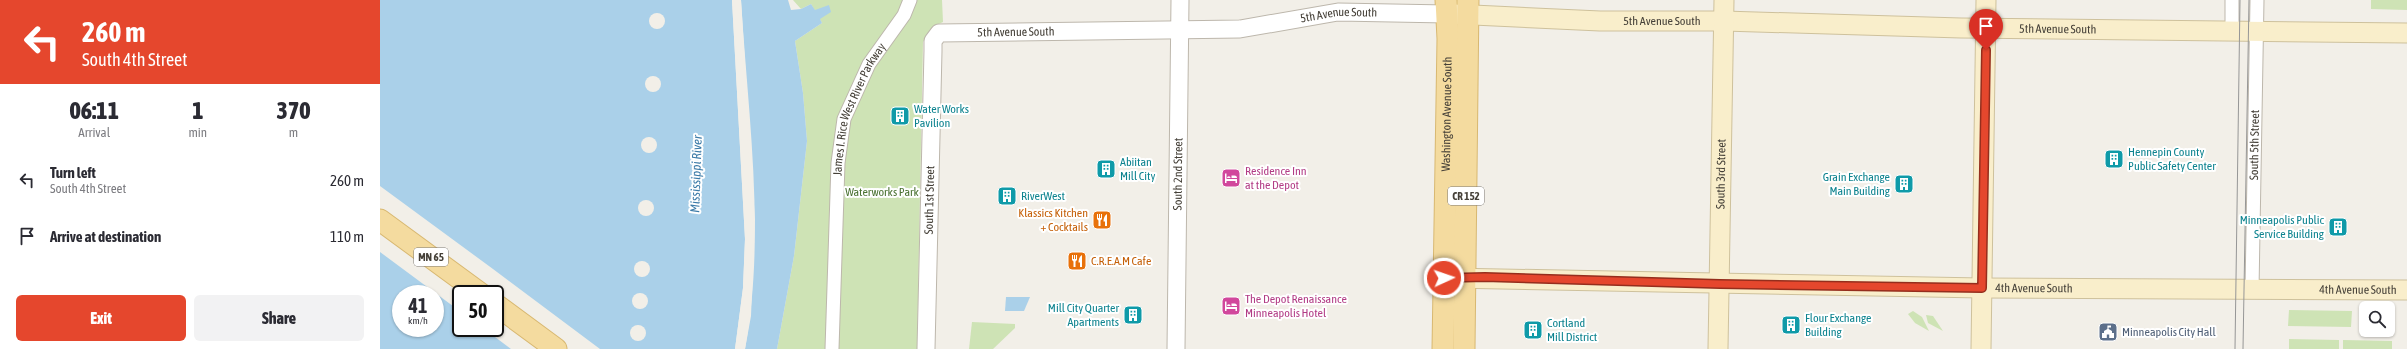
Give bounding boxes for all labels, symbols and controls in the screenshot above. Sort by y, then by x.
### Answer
street label: 5th Avenue South [1299,5,1377,25]
pin [1969,9,2003,50]
street label: 5th Avenue South [1623,14,1700,28]
icon: arrive [1975,15,1997,37]
icon: left [16,16,68,68]
text: 260 m [82,16,145,48]
street label: 5th Avenue South [2019,22,2096,37]
street label: 5th Avenue South [977,24,1055,39]
street label: James I. Rice West River Parkway [831,40,889,176]
text: South 4th Street [82,49,187,70]
street label: Washington Avenue South [1439,56,1455,172]
text: 06:11 [70,97,119,124]
text: 1 [192,97,203,124]
text: 370 [277,97,310,124]
place label: Water Works Pavilion [914,102,969,130]
building icon: Water Works Pavilion [889,105,911,127]
street label: South 5th Street [2247,109,2262,180]
text: Arrival [78,125,110,140]
text: min [188,125,207,140]
text: m [289,125,298,140]
water label: Mississippi River [687,134,705,213]
street label: South 2nd Street [1171,137,1185,210]
street label: South 3rd Street [1713,138,1729,209]
place label: Hennepin County Public Safety Center [2128,145,2216,173]
building icon: Hennepin County Public Safety Center [2103,148,2125,170]
place label: Abiitan Mill City [1120,155,1155,183]
building icon: Abiitan Mill City [1095,158,1117,180]
text: Turn left [50,164,96,181]
place label: Residence Inn at the Depot [1245,164,1307,192]
street label: South 1st Street [922,165,937,235]
hotel icon: Residence Inn at the Depot [1220,167,1242,189]
icon: left [16,169,38,191]
place label: Grain Exchange Main Building [1823,170,1891,198]
text: 260 m [330,172,364,189]
building icon: Grain Exchange Main Building [1893,173,1915,195]
text: South 4th Street [50,181,126,196]
park label: Waterworks Park [845,185,920,199]
building icon: RiverWest [996,185,1018,207]
road number: CR 152 [1448,187,1484,205]
place label: RiverWest [1021,189,1066,203]
place label: Klassics Kitchen + Cocktails [1018,206,1088,234]
restaurant icon: Klassics Kitchen + Cocktails [1091,209,1113,231]
place label: Minneapolis Public Service Building [2240,213,2325,241]
building icon: Minneapolis Public Service Building [2327,216,2349,238]
icon: arrive [16,225,38,247]
text: Arrive at destination [50,228,161,245]
text: 110 m [330,228,364,245]
road number: MN 65 [414,248,448,266]
restaurant icon: C.R.E.A.M Cafe [1066,250,1088,272]
place label: C.R.E.A.M Cafe [1091,254,1151,268]
position arrow [1423,257,1465,299]
street label: 4th Avenue South [1995,281,2073,295]
street label: 4th Avenue South [2319,283,2397,297]
speed limit sign: 50 [452,285,504,337]
place label: The Depot Renaissance Minneapolis Hotel [1245,292,1347,320]
text: 41 [409,294,427,317]
button: Exit [16,295,186,341]
button: Share [194,295,364,341]
hotel icon: The Depot Renaissance Minneapolis Hotel [1220,295,1242,317]
place label: Mill City Quarter Apartments [1048,301,1119,329]
map controls [2359,301,2395,337]
button: search [2359,301,2395,337]
building icon: Mill City Quarter Apartments [1122,304,1144,326]
place label: Flour Exchange Building [1805,311,1871,339]
building icon: Flour Exchange Building [1780,314,1802,336]
text: km/h [408,315,428,326]
place label: Cortland Mill District [1547,316,1598,344]
building icon: Cortland Mill District [1522,319,1544,341]
public building icon: Minneapolis City Hall [2097,321,2119,343]
place label: Minneapolis City Hall [2122,325,2217,339]

